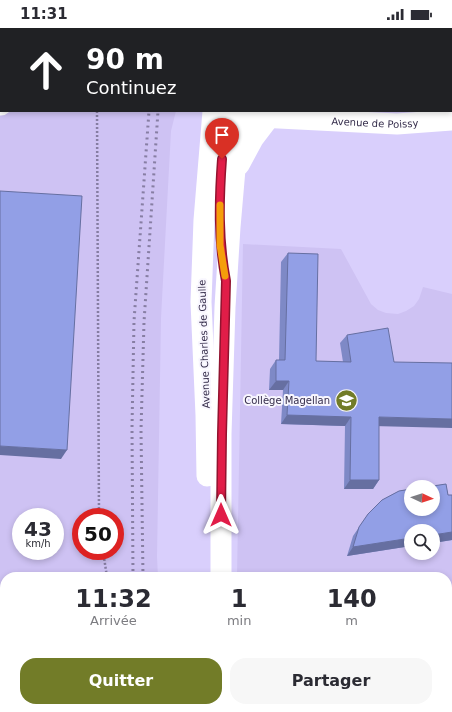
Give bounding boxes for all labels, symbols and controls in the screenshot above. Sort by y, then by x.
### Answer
text: 11:31 [20,5,68,23]
text: 90 m [86,43,164,76]
icon: ahead [20,44,72,96]
text: Continuez [86,77,176,98]
street label: Avenue de Poissy [331,115,419,130]
pin [205,118,239,159]
icon: arrive [211,124,233,146]
street label: Avenue Charles de Gaulle [196,279,212,409]
school or university icon: Collège Magellan [333,387,359,413]
place label: Collège Magellan [244,395,330,406]
north arrow [404,480,440,516]
map controls [404,480,440,560]
position arrow [200,494,242,536]
speed limit sign: 50 [72,508,124,560]
text: 43 [24,517,52,541]
button: search [404,524,440,560]
text: km/h [25,538,51,549]
text: 11:32 [75,585,152,613]
text: 1 [231,585,247,613]
text: 140 [327,585,377,613]
text: Arrivée [90,613,137,628]
text: min [227,613,251,628]
text: m [345,613,358,628]
button: Quitter [20,658,222,704]
button: Partager [230,658,432,704]

